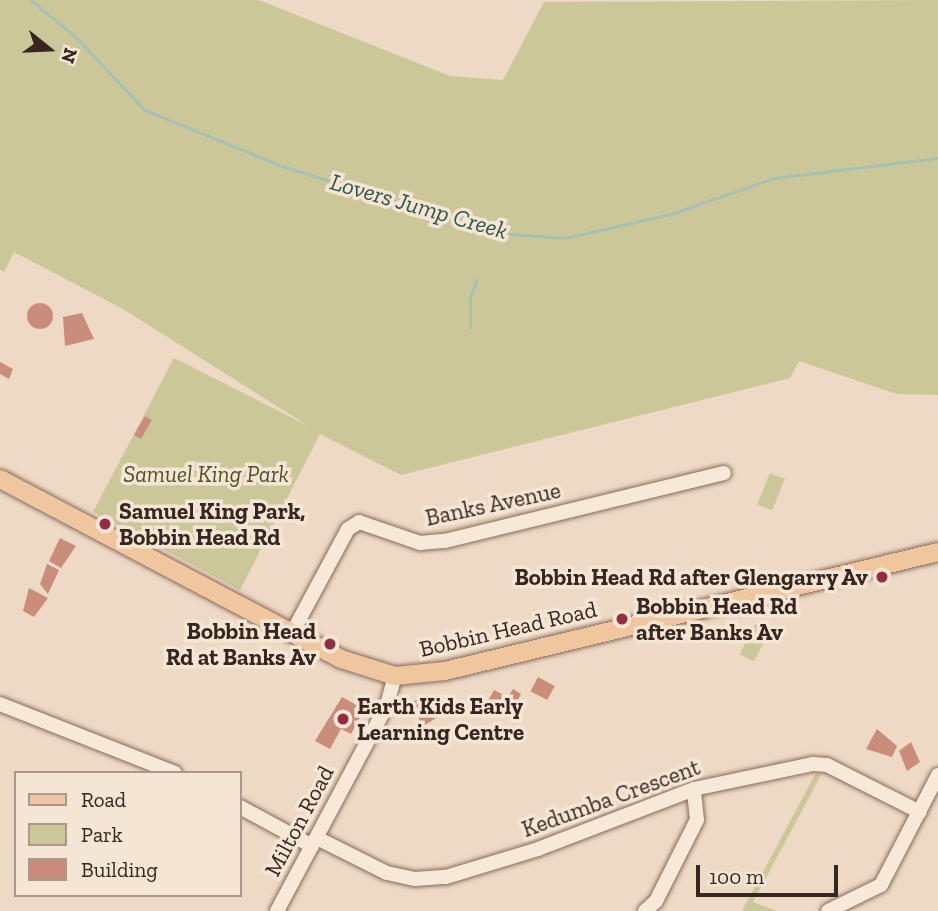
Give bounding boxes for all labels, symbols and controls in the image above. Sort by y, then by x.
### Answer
north arrow [14,14,84,84]
text: N [56,45,83,66]
water label: Lovers Jump Creek [327,167,511,245]
park label: Samuel King Park [123,460,289,488]
street label: Banks Avenue [422,476,564,532]
place label: Samuel King Park, Bobbin Head Rd [119,497,305,551]
marker: Samuel King Park, Bobbin Head Rd [97,516,113,532]
place label: Bobbin Head Rd after Glengarry Av [513,563,868,591]
marker: Bobbin Head Rd after Glengarry Av [874,569,890,585]
place label: Bobbin Head Rd after Banks Av [636,592,797,646]
street label: Bobbin Head Road [417,595,599,663]
marker: Bobbin Head Rd after Banks Av [614,611,630,627]
place label: Bobbin Head Rd at Banks Av [165,617,316,671]
marker: Bobbin Head Rd at Banks Av [322,636,338,652]
place label: Earth Kids Early Learning Centre [357,692,524,746]
marker: Earth Kids Early Learning Centre [335,711,351,727]
street label: Kedumba Crescent [518,753,704,843]
street label: Milton Road [258,761,340,881]
legend [14,771,242,897]
text: Road [81,787,126,812]
text: Park [81,822,123,847]
scale bar [700,852,842,896]
text: Building [81,857,158,882]
text: 100 m [709,864,764,889]

